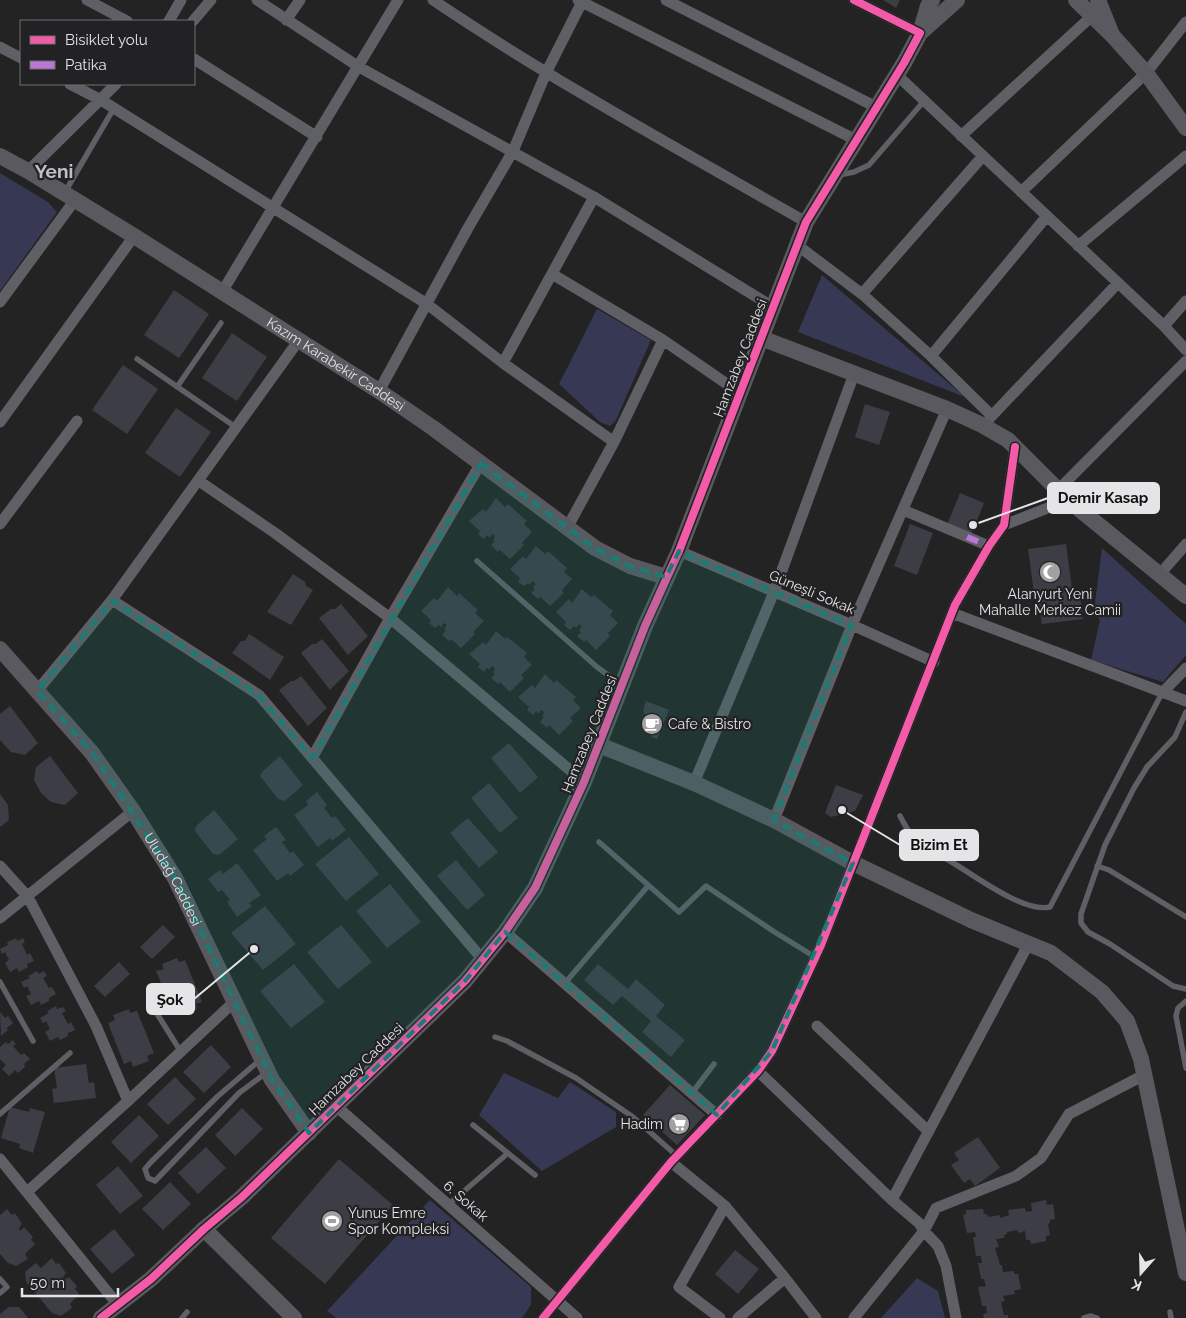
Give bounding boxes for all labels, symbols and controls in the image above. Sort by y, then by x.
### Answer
legend [20,20,195,85]
text: Bisiklet yolu [65,31,148,49]
text: Patika [65,56,107,74]
district label: Yeni [35,160,73,182]
street label: Hamzabey Caddesi [710,297,770,419]
street label: Kazım Karabekir Caddesi [264,314,408,414]
callout: Demir Kasap [1048,483,1159,513]
text: Demir Kasap [1058,489,1149,507]
mosque icon: Alanyurt Yeni Mahalle Merkez Camii [1038,560,1062,584]
street label: Güneşli Sokak [767,567,858,617]
place label: Alanyurt Yeni Mahalle Merkez Camii [979,586,1121,618]
street label: Hamzabey Caddesi [558,673,620,795]
cafe icon: Cafe & Bistro [640,712,664,736]
place label: Cafe & Bistro [668,716,751,732]
street label: Uludağ Caddesi [141,830,205,928]
callout: Bizim Et [900,830,978,860]
text: Bizim Et [910,836,968,854]
callout: Şok [147,984,194,1014]
text: Şok [157,991,184,1009]
street label: Hamzabey Caddesi [305,1020,407,1118]
supermarket icon: Hadim [667,1112,691,1136]
place label: Hadim [620,1116,663,1132]
street label: 6. Sokak [440,1177,492,1225]
place label: Yunus Emre Spor Kompleksi [348,1205,449,1237]
sports icon: Yunus Emre Spor Kompleksi [320,1209,344,1233]
north arrow [1116,1248,1166,1298]
scale bar [22,1266,119,1298]
text: 50 m [30,1274,65,1292]
text: K [1129,1276,1144,1294]

